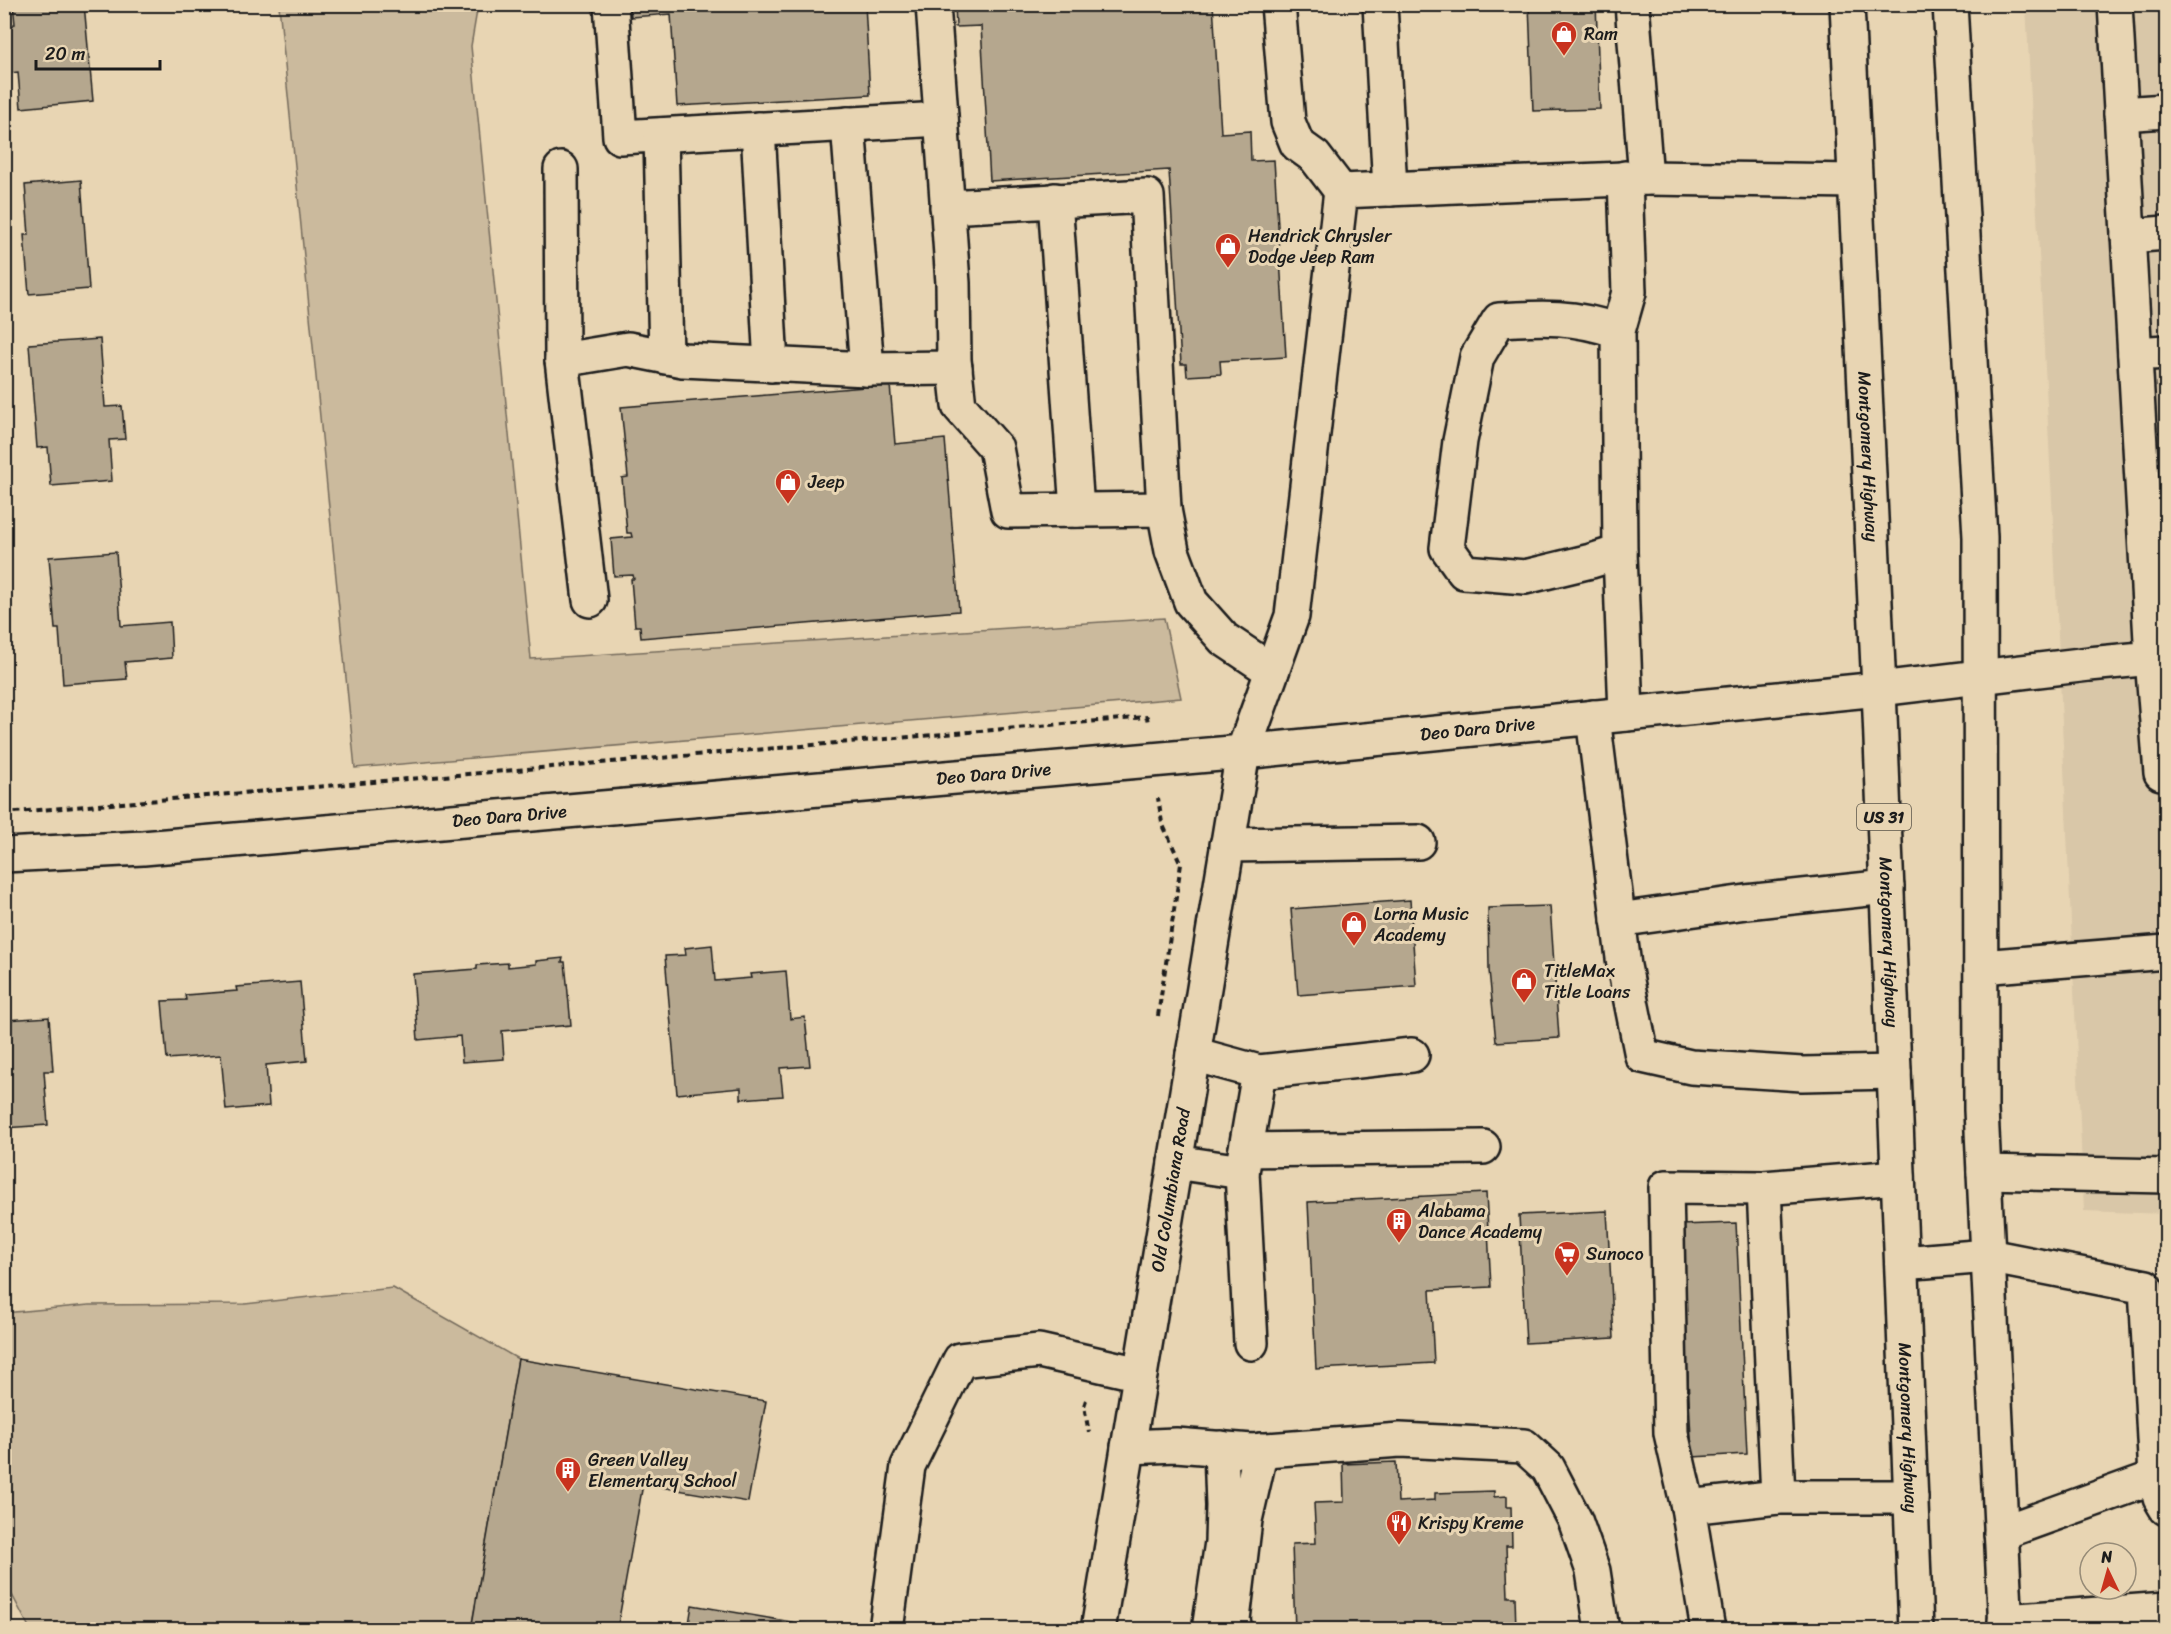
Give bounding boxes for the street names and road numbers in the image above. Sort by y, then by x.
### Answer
street label: Montgomery Highway [1848,371,1888,543]
street label: Deo Dara Drive [1419,707,1537,750]
street label: Deo Dara Drive [935,753,1053,795]
street label: Deo Dara Drive [451,795,568,837]
road number: US 31 [1857,804,1911,830]
street label: Montgomery Highway [1870,856,1908,1029]
street label: Old Columbiana Road [1141,1104,1200,1274]
street label: Montgomery Highway [1889,1342,1927,1514]

